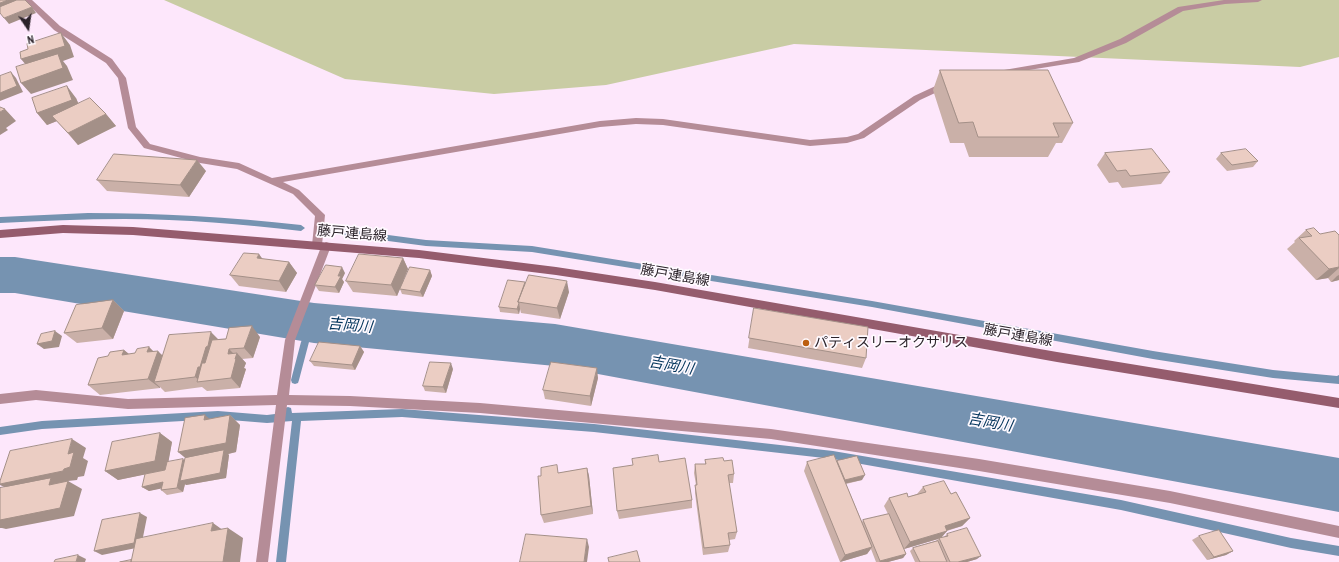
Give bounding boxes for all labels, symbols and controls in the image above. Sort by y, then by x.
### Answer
north arrow [8,8,48,48]
text: N [26,32,35,47]
street label: 藤戸連島線 [316,223,388,245]
street label: 藤戸連島線 [639,262,711,290]
water label: 吉岡川 [327,315,373,337]
street label: 藤戸連島線 [982,322,1054,350]
place label: パティスリーオクサリス [814,335,968,351]
marker: パティスリーオクサリス [801,338,811,348]
water label: 吉岡川 [647,353,695,379]
water label: 吉岡川 [966,410,1014,436]

